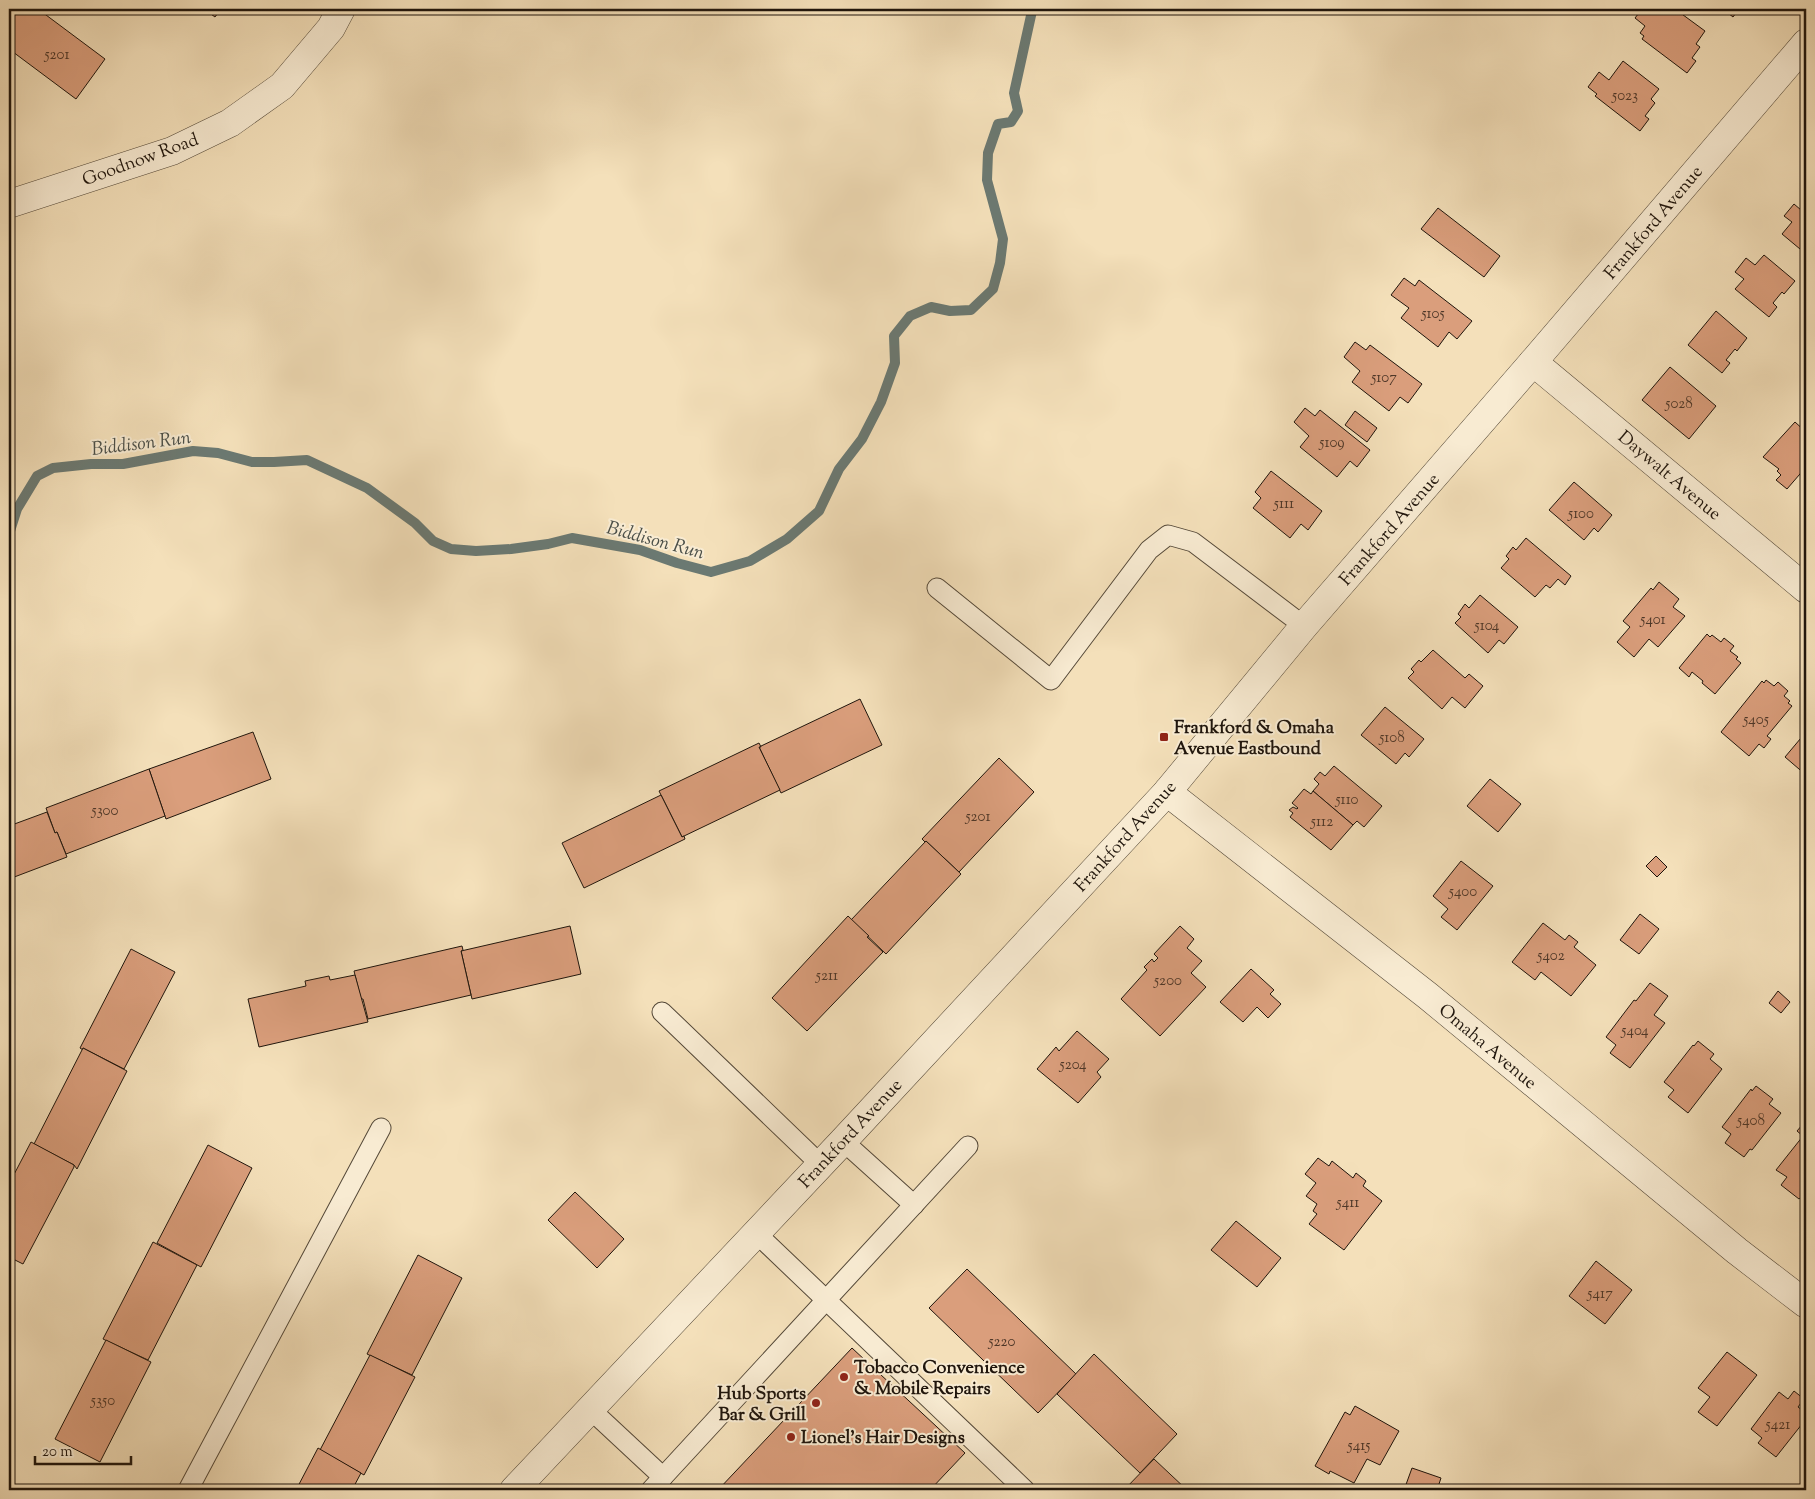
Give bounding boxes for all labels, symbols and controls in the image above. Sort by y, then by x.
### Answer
house number: 5201 [43,45,70,66]
house number: 5023 [1611,86,1638,107]
street label: Goodnow Road [79,128,203,194]
street label: Frankford Avenue [1599,161,1710,286]
house number: 5105 [1420,304,1445,325]
house number: 5107 [1370,368,1397,389]
house number: 5028 [1664,394,1693,415]
water label: Biddison Run [90,425,193,464]
street label: Daywalt Avenue [1611,425,1726,528]
house number: 5109 [1318,433,1345,454]
street label: Frankford Avenue [1334,468,1447,592]
house number: 5111 [1273,494,1294,515]
house number: 5100 [1567,504,1594,525]
water label: Biddison Run [604,515,707,567]
house number: 5401 [1639,610,1666,631]
house number: 5104 [1474,616,1500,637]
house number: 5405 [1742,710,1769,731]
place label: Frankford & Omaha Avenue Eastbound [1174,716,1335,763]
house number: 5108 [1378,728,1405,749]
marker: Frankford & Omaha Avenue Eastbound [1158,731,1170,743]
street label: Frankford Avenue [1069,776,1184,899]
house number: 5110 [1334,790,1359,811]
house number: 5300 [91,801,119,822]
house number: 5201 [964,807,991,828]
house number: 5112 [1310,812,1333,833]
house number: 5400 [1448,882,1477,903]
house number: 5402 [1536,946,1565,967]
house number: 5211 [815,966,838,987]
house number: 5200 [1153,971,1182,992]
street label: Omaha Avenue [1432,999,1542,1096]
house number: 5404 [1620,1021,1649,1042]
house number: 5204 [1059,1055,1087,1076]
street label: Frankford Avenue [794,1074,909,1195]
house number: 5408 [1736,1111,1765,1132]
house number: 5411 [1336,1193,1359,1214]
house number: 5417 [1586,1284,1613,1305]
house number: 5220 [987,1332,1016,1353]
place label: Tobacco Convenience & Mobile Repairs [854,1356,1025,1403]
marker: Tobacco Convenience & Mobile Repairs [838,1371,850,1383]
place label: Hub Sports Bar & Grill [717,1382,807,1429]
house number: 5350 [90,1391,115,1412]
marker: Hub Sports Bar & Grill [810,1397,822,1409]
house number: 5421 [1765,1415,1790,1436]
place label: Lionel’s Hair Designs [801,1426,965,1452]
marker: Lionel’s Hair Designs [785,1431,797,1443]
scale bar [35,1434,131,1466]
house number: 5415 [1347,1436,1370,1457]
text: 20 m [42,1442,73,1463]

